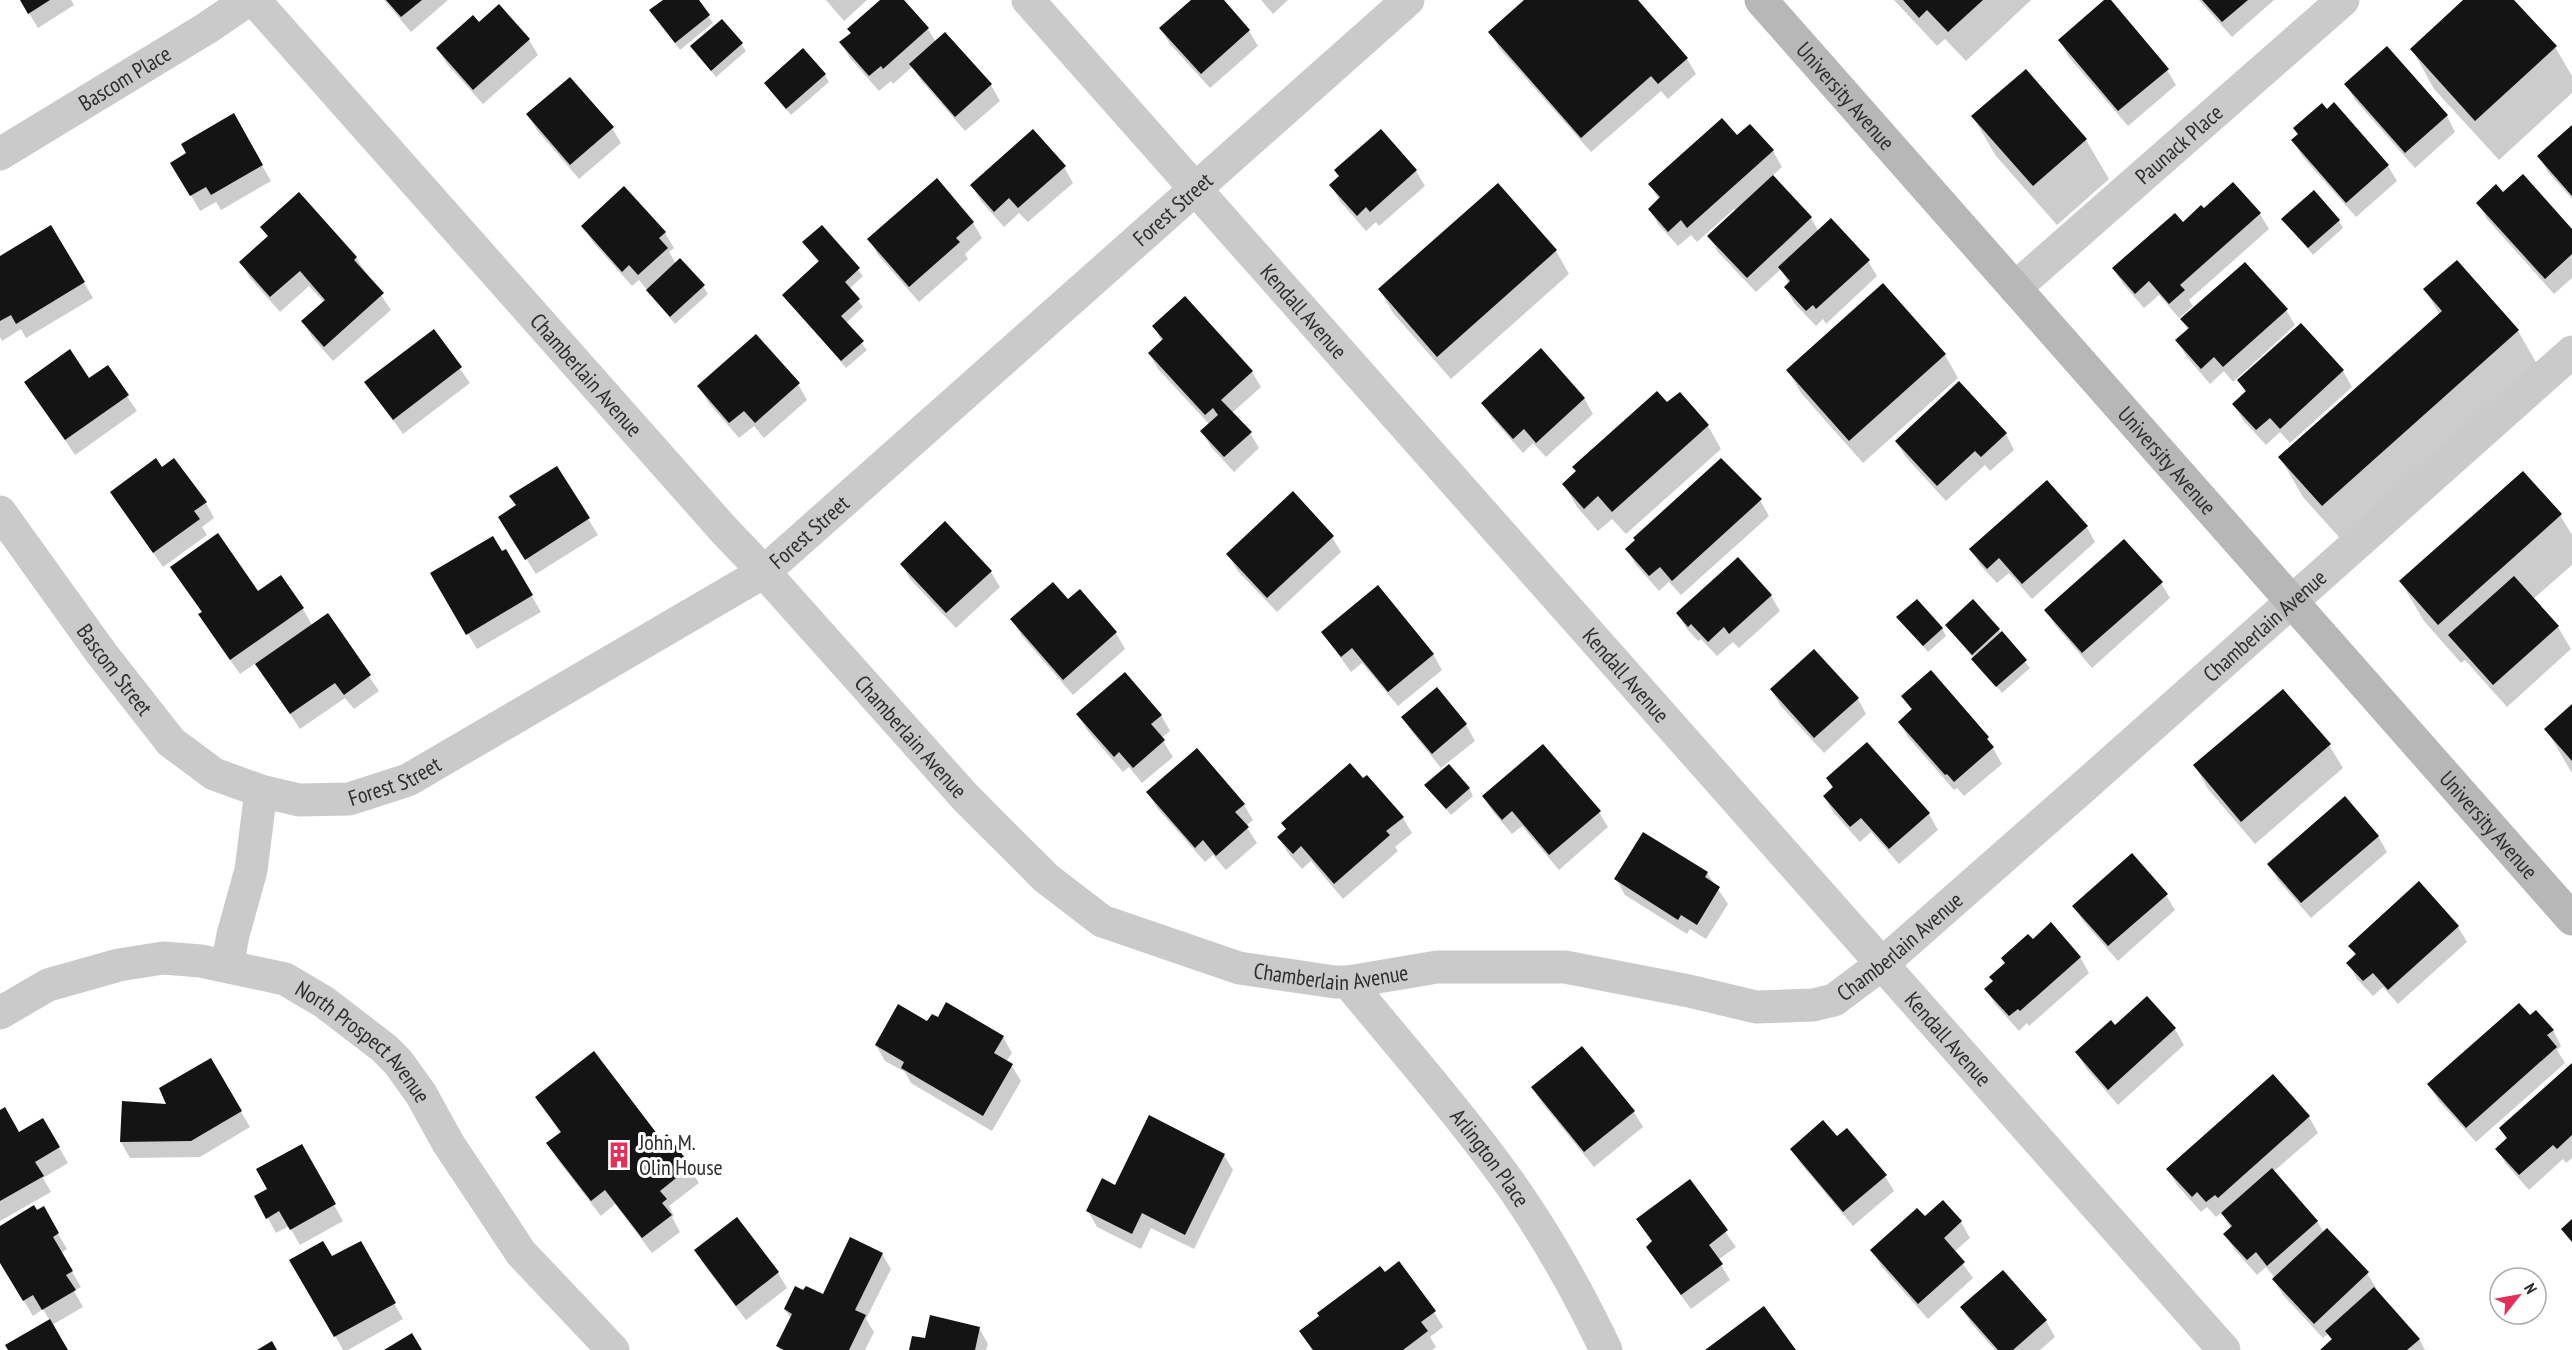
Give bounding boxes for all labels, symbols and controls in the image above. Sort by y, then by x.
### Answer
street label: University Avenue [1790,36,1901,156]
street label: Bascom Place [73,39,176,117]
street label: Paunack Place [2129,98,2228,190]
street label: Forest Street [1127,166,1218,252]
street label: Kendall Avenue [1255,258,1353,365]
street label: Chamberlain Avenue [524,307,649,442]
street label: University Avenue [2112,400,2222,520]
street label: Forest Street [763,489,855,575]
street label: Chamberlain Avenue [2197,563,2332,688]
street label: Bascom Street [71,618,159,721]
street label: Kendall Avenue [1577,622,1675,728]
street label: Chamberlain Avenue [849,669,973,804]
street label: Forest Street [345,750,446,812]
street label: University Avenue [2434,765,2544,885]
street label: Chamberlain Avenue [1831,886,1968,1007]
street label: Chamberlain Avenue [1252,956,1410,996]
street label: North Prospect Avenue [291,974,437,1107]
street label: Kendall Avenue [1899,986,1998,1092]
street label: Arlington Place [1444,1103,1536,1212]
place label: John M. Olin House [638,1128,723,1181]
building icon: John M. Olin House [604,1140,634,1170]
north arrow [2488,1266,2548,1326]
text: N [2520,1279,2542,1297]

